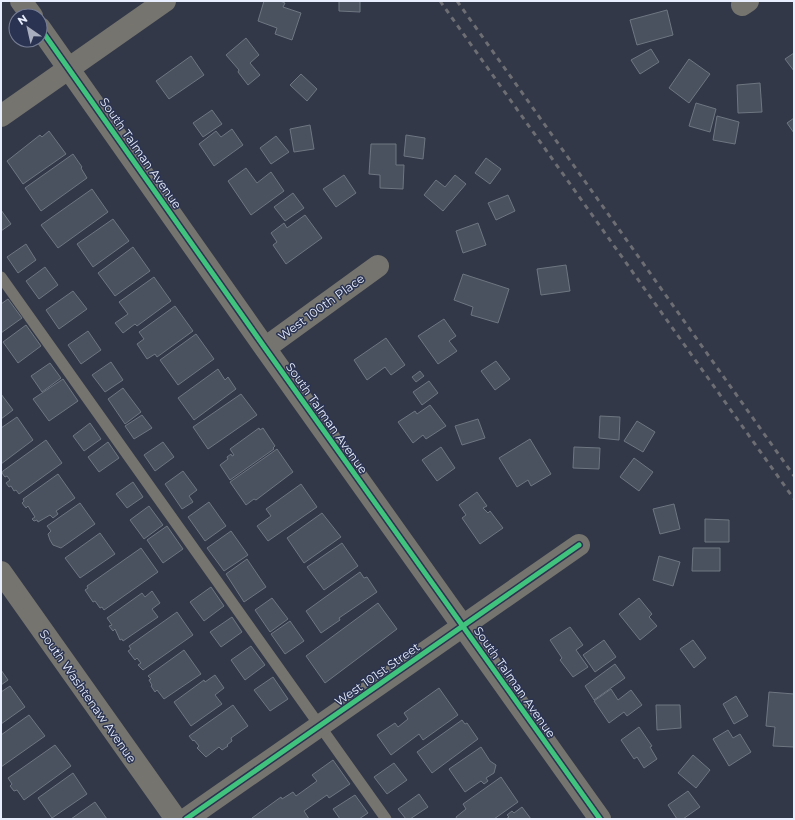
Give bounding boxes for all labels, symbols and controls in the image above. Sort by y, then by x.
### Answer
north arrow [8,8,48,48]
text: N [15,11,30,28]
street label: South Talman Avenue [97,95,185,211]
street label: West 100th Place [275,271,367,343]
street label: South Talman Avenue [283,360,371,476]
street label: South Talman Avenue [471,624,559,740]
street label: South Washtenaw Avenue [36,627,140,765]
street label: West 101st Street [332,639,423,709]

